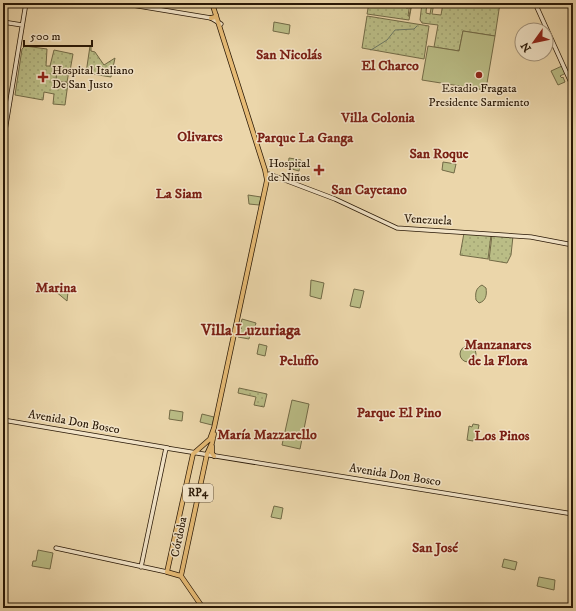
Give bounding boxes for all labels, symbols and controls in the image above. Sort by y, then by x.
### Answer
scale bar [24,22,92,48]
north arrow [514,22,554,62]
text: 500 m [30,29,60,44]
text: N [518,39,535,55]
district label: San Nicolás [256,46,322,64]
district label: El Charco [361,57,419,75]
place label: Hospital Italiano De San Justo [52,63,134,92]
marker: Estadio Fragata Presidente Sarmiento [474,70,484,80]
marker: Hospital Italiano De San Justo [37,71,49,83]
place label: Estadio Fragata Presidente Sarmiento [429,81,530,110]
district label: Villa Colonia [340,109,416,127]
district label: Olivares [177,128,223,146]
district label: Parque La Ganga [257,129,354,147]
district label: San Roque [409,145,469,163]
place label: Hospital de Niños [268,156,310,185]
marker: Hospital de Niños [313,164,325,176]
district label: San Cayetano [331,181,407,199]
district label: La Siam [156,185,203,203]
street label: Venezuela [403,211,453,229]
district label: Marina [36,279,77,297]
district label: Villa Luzuriaga [200,320,302,340]
district label: Manzanares de la Flora [464,336,532,370]
district label: Peluffo [279,352,319,370]
district label: Parque El Pino [357,404,442,422]
street label: Avenida Don Bosco [27,407,121,437]
district label: María Mazzarello [217,426,317,444]
district label: Los Pinos [474,427,530,445]
street label: Avenida Don Bosco [348,460,442,490]
road number: RP4 [183,484,213,502]
street label: Córdoba [167,515,191,558]
district label: San José [412,539,458,557]

